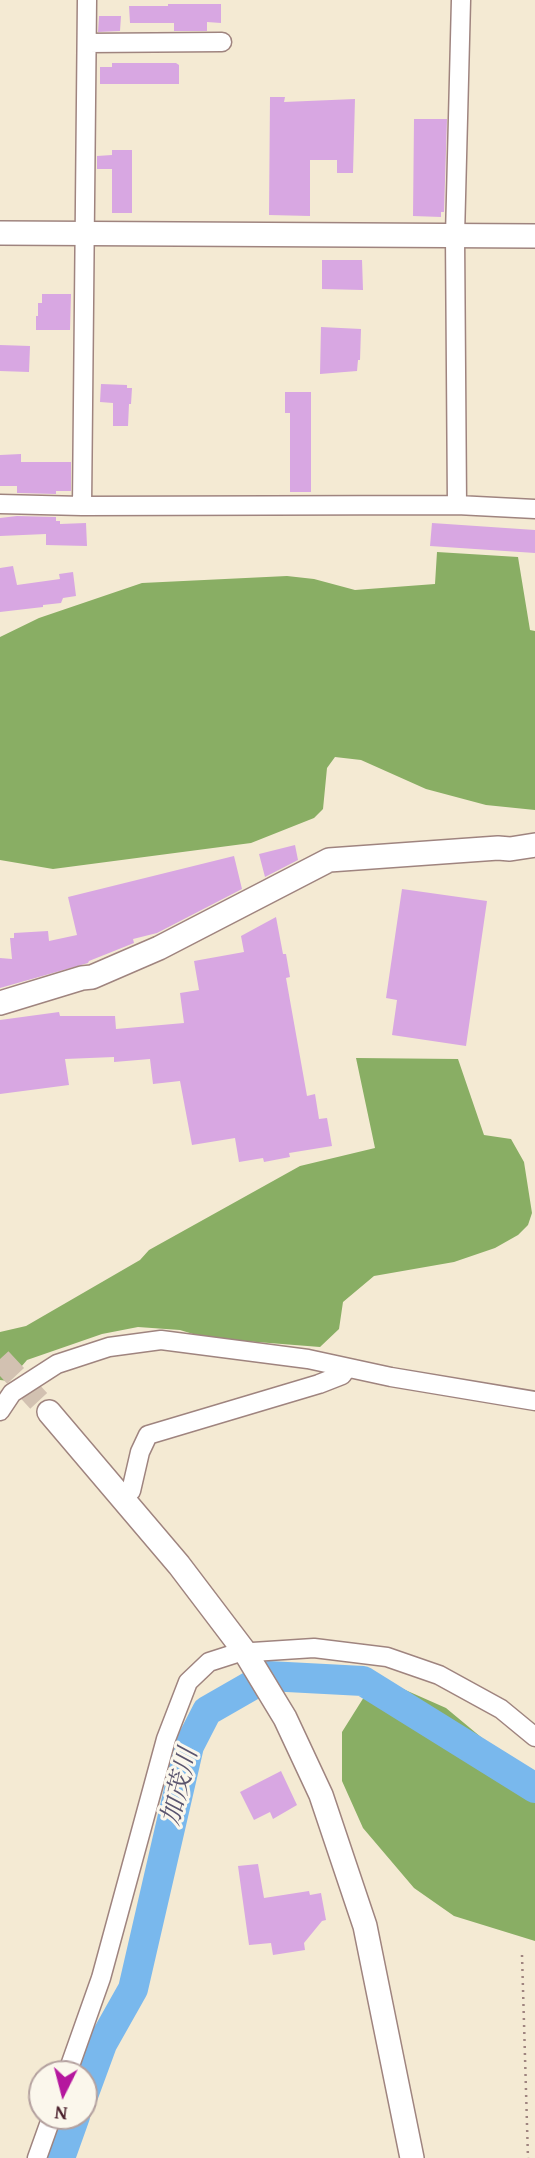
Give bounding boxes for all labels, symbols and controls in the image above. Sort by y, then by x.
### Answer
water label: 加茂川 [156,1745,206,1829]
north arrow [28,2060,98,2130]
text: N [53,2099,69,2128]

